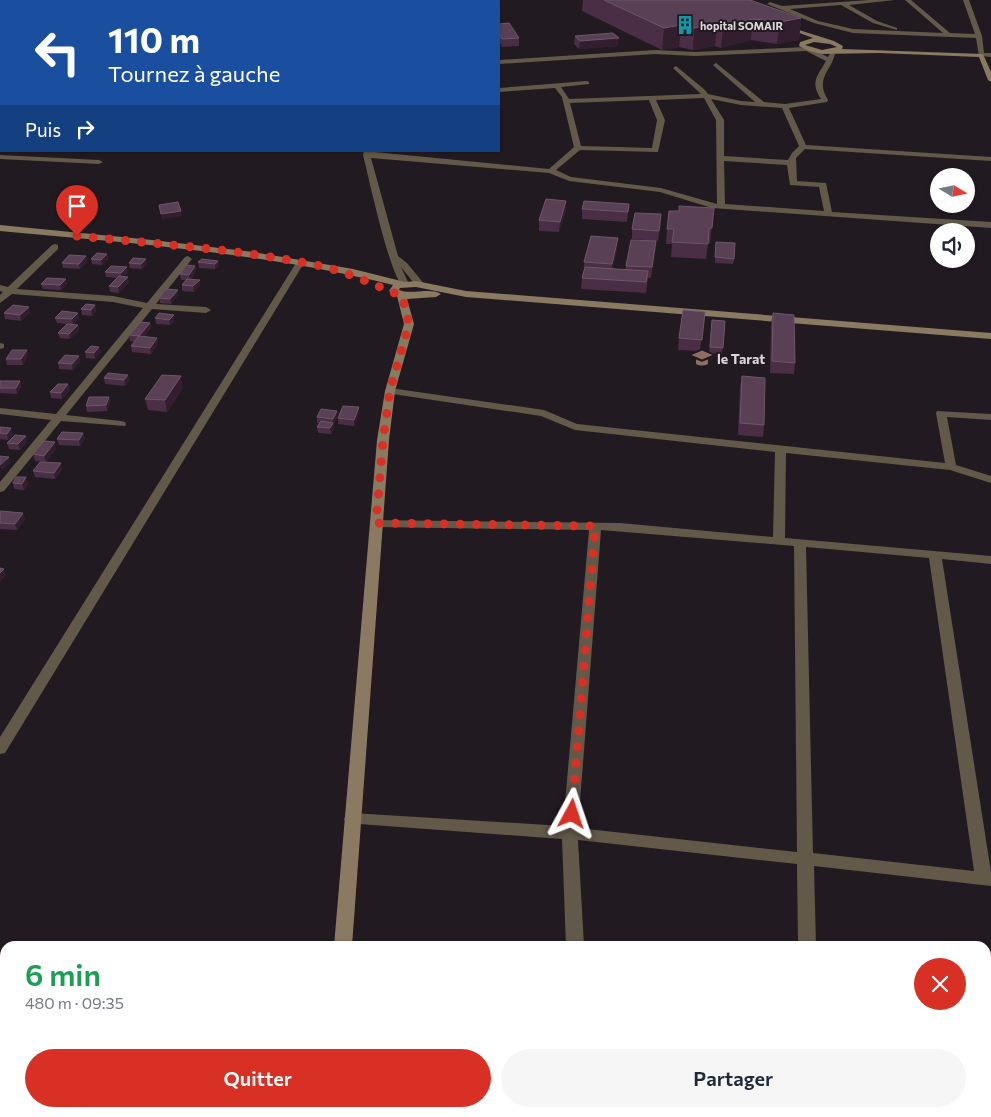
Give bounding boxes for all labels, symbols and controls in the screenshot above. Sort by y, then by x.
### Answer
building icon: hopital SOMAIR [674,14,696,36]
text: 110 m [108,17,200,60]
place label: hopital SOMAIR [700,19,783,32]
icon: left [25,20,90,85]
text: Tournez à gauche [108,60,280,87]
icon: right [71,115,99,143]
text: Puis [25,118,61,141]
north arrow [930,168,975,212]
map controls [930,168,975,268]
pin [56,185,98,236]
icon: arrive [63,192,91,220]
button: sound [930,223,975,268]
school or university icon: le Tarat [691,347,713,369]
place label: le Tarat [717,350,765,367]
position arrow [545,787,597,839]
text: 6 min [25,955,101,992]
button: close [914,958,966,1010]
text: 480 m · 09:35 [25,993,124,1012]
button: Quitter [25,1049,491,1107]
button: Partager [501,1049,966,1107]

